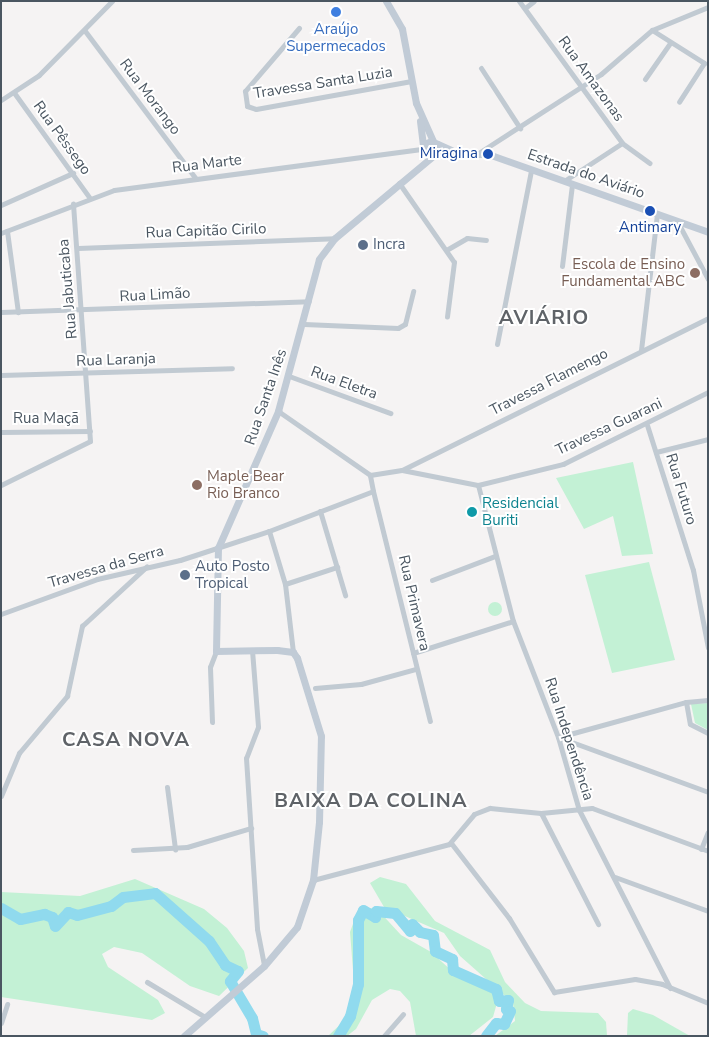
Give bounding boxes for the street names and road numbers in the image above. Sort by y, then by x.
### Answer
street label: Rua Amazonas [554,33,628,125]
street label: Rua Morango [116,56,184,138]
street label: Travessa Santa Luzia [252,63,394,103]
street label: Rua Pêssego [29,98,95,178]
street label: Estrada do Aviário [525,146,647,202]
street label: Rua Marte [171,151,243,177]
street label: Rua Capitão Cirilo [145,220,267,242]
street label: Rua Jabuticaba [55,238,81,340]
street label: Rua Limão [119,284,191,306]
street label: Travessa Flamengo [487,344,611,420]
street label: Rua Santa Inês [241,347,291,447]
street label: Rua Laranja [76,350,156,370]
street label: Rua Eletra [308,363,380,403]
street label: Travessa Guarani [553,394,665,460]
street label: Rua Maçã [13,410,79,428]
street label: Rua Futuro [662,451,700,527]
street label: Travessa da Serra [46,542,166,592]
street label: Rua Primavera [394,553,434,653]
street label: Rua Independência [541,675,597,803]

